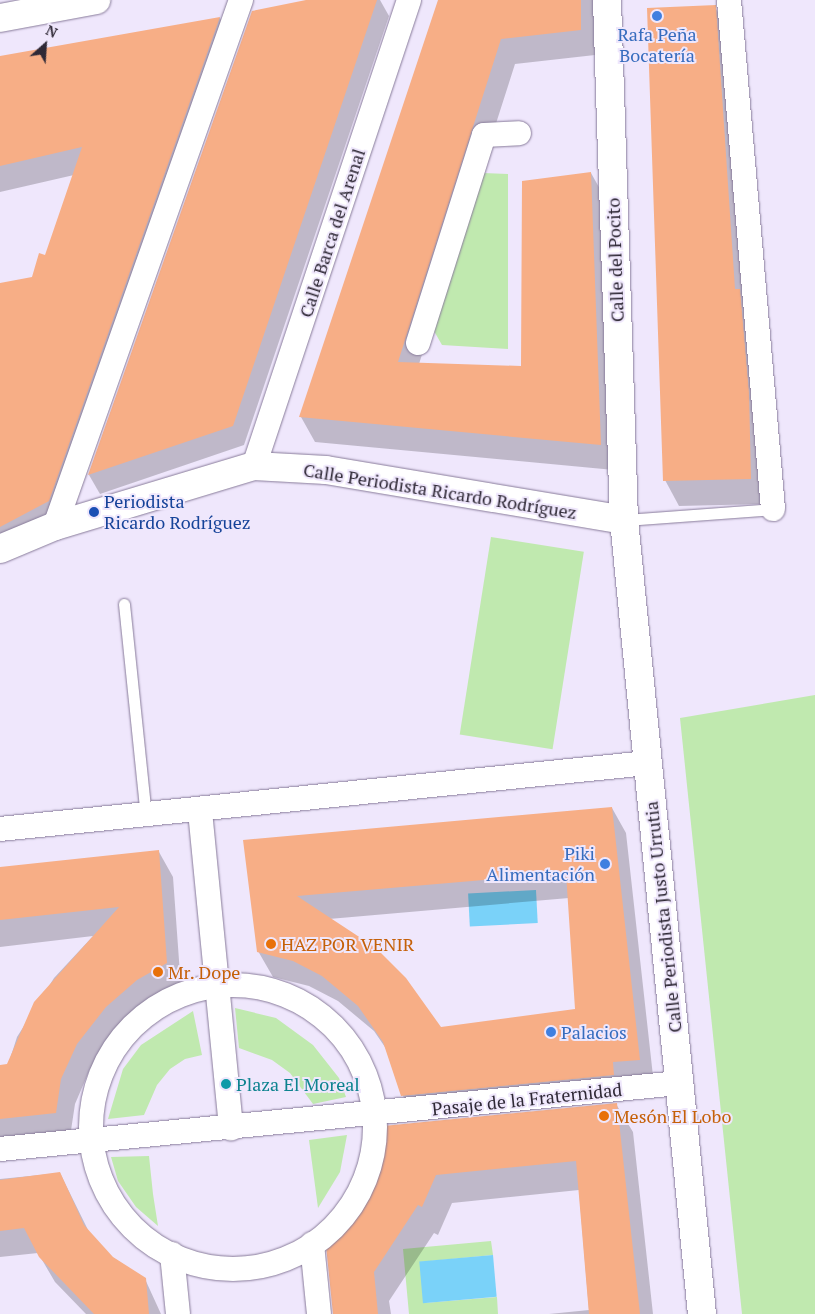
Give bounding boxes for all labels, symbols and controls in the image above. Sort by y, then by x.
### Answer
marker: Rafa Peña Bocatería [651,10,663,22]
north arrow [20,20,70,70]
text: N [43,20,61,42]
place label: Rafa Peña Bocatería [617,24,697,66]
street label: Calle Barca del Arenal [295,146,369,320]
street label: Calle del Pocito [602,197,628,323]
street label: Calle Periodista Ricardo Rodríguez [302,459,578,523]
place label: Periodista Ricardo Rodríguez [104,491,250,534]
marker: Periodista Ricardo Rodríguez [88,506,100,518]
street label: Calle Periodista Justo Urrutia [640,800,686,1034]
place label: Piki Alimentación [486,843,595,886]
marker: Piki Alimentación [599,858,611,870]
place label: HAZ POR VENIR [281,933,415,955]
marker: HAZ POR VENIR [265,938,277,950]
place label: Mr. Dope [168,961,241,983]
marker: Mr. Dope [152,966,164,978]
place label: Palacios [561,1021,627,1043]
marker: Palacios [545,1026,557,1038]
place label: Plaza El Moreal [236,1073,360,1095]
marker: Plaza El Moreal [220,1078,232,1090]
street label: Pasaje de la Fraternidad [431,1078,623,1120]
place label: Mesón El Lobo [614,1105,731,1127]
marker: Mesón El Lobo [598,1110,610,1122]

